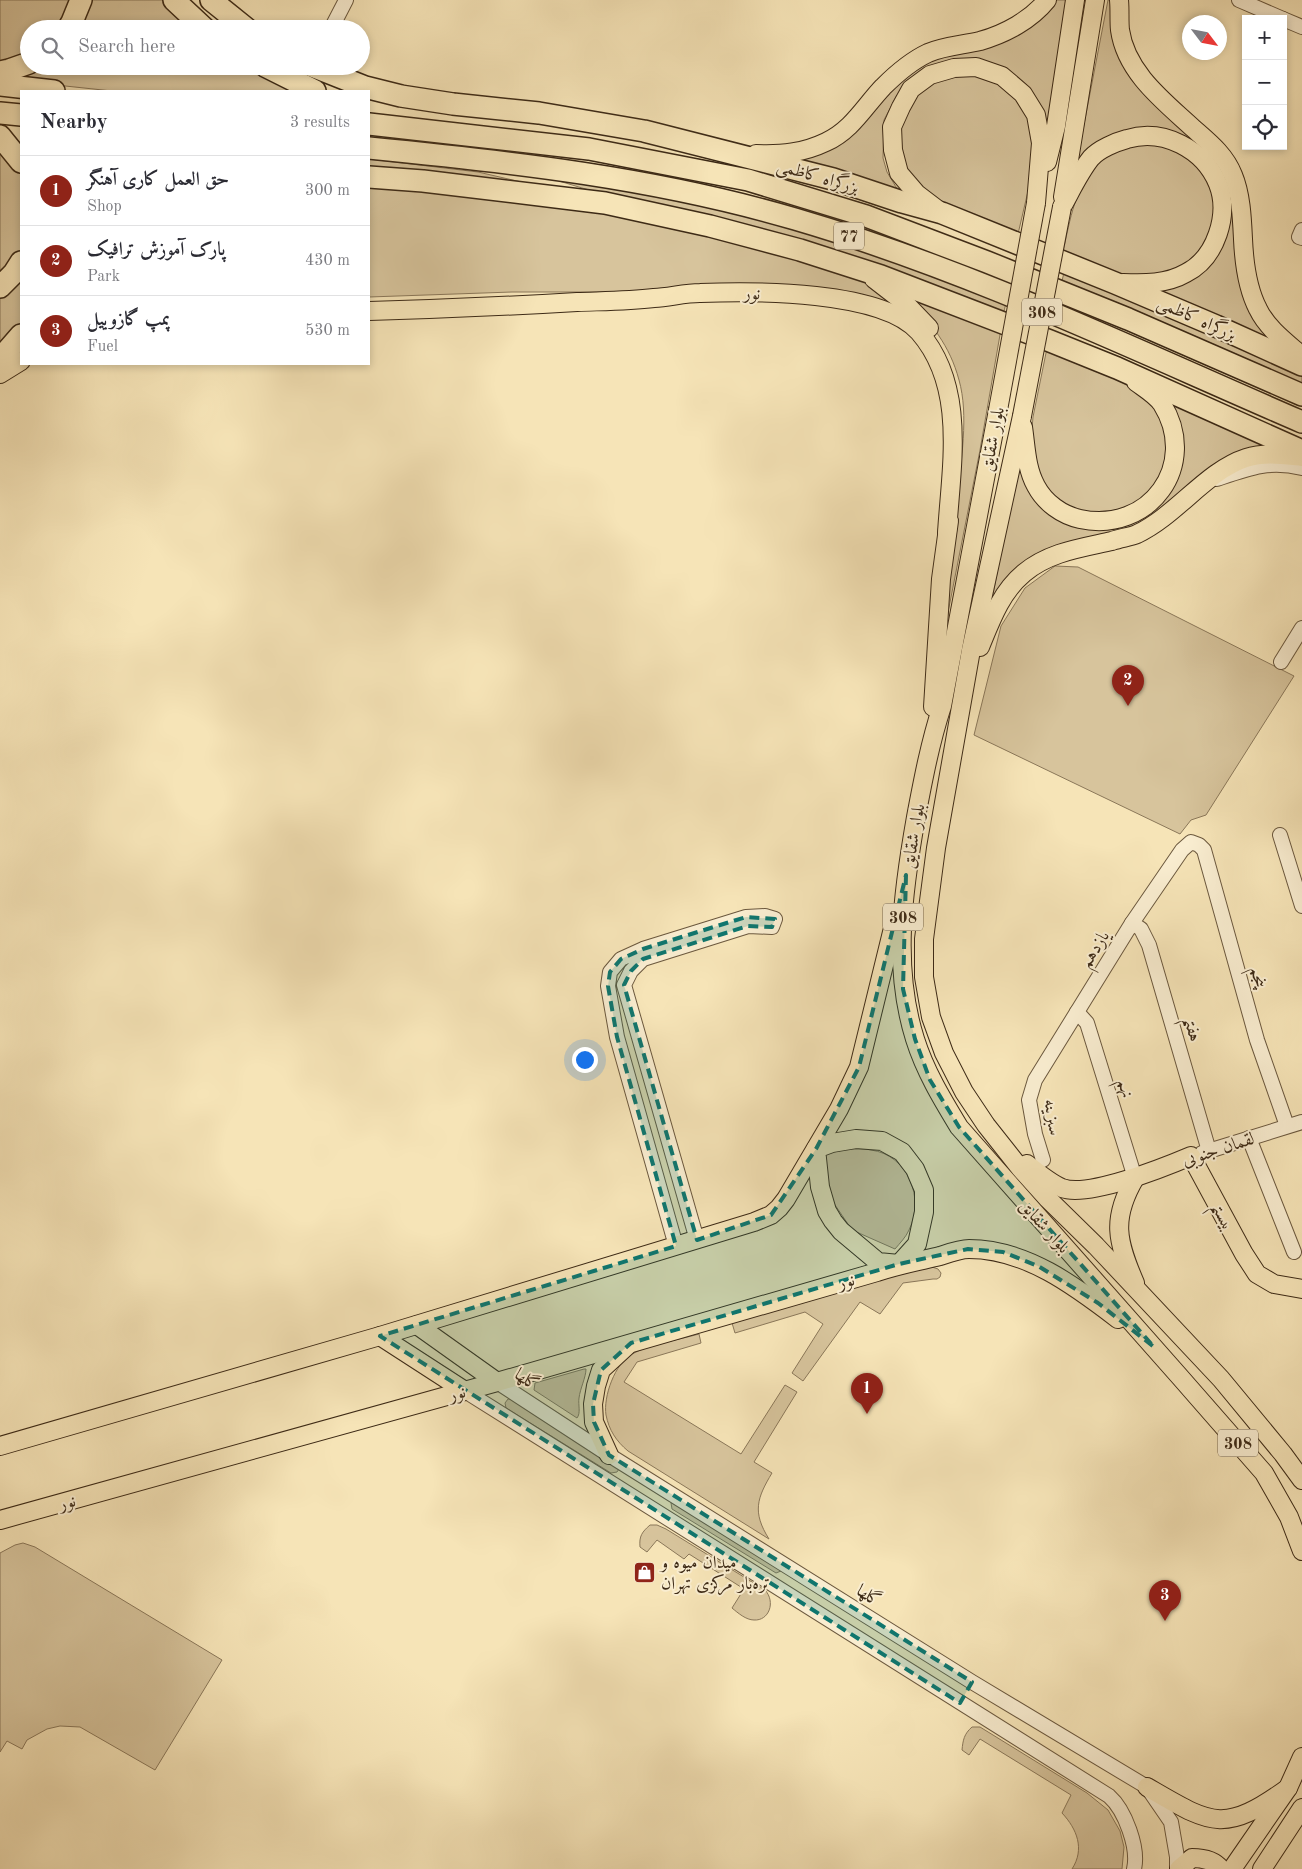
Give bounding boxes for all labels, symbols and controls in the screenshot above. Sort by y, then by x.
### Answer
north arrow [1182,15,1227,60]
map controls [1242,15,1287,150]
button: + [1242,15,1287,60]
search box [20,20,370,75]
icon: search [38,34,66,62]
text: Search here [78,38,175,57]
button: − [1242,60,1287,105]
button: locate [1242,105,1287,150]
text: Nearby [40,112,108,133]
text: 3 results [290,115,350,131]
street label: بزرگراه کاظمی [774,153,862,199]
text: حق العمل کاری آهنگر [87,171,229,190]
text: 1 [51,183,61,199]
text: 300 m [305,183,350,199]
text: Shop [87,199,122,215]
road number: 77 [834,222,864,250]
text: پارک آموزش ترافیک [87,241,225,260]
text: 2 [51,253,61,269]
text: 430 m [305,253,350,269]
text: Park [87,269,120,285]
street label: نور [741,285,761,304]
street label: بزرگراه کاظمی [1154,290,1240,346]
road number: 308 [1022,298,1062,326]
text: پمپ گازوییل [87,311,170,330]
text: 3 [51,323,61,339]
text: 530 m [305,323,350,339]
text: Fuel [87,339,118,355]
street label: بلوار شقایق [978,405,1009,473]
pin: 2 [1112,665,1144,706]
street label: بلوار شقایق [899,802,930,870]
road number: 308 [883,904,923,930]
street label: یازدهم [1077,926,1120,975]
street label: پنجم [1240,964,1270,993]
street label: هفتم [1172,1015,1204,1046]
your location [572,1047,598,1073]
street label: نهم [1107,1077,1136,1102]
street label: سبزینه [1039,1098,1063,1137]
street label: لقمان جنوبی [1180,1130,1258,1173]
street label: بلوار شقایق [1015,1196,1073,1258]
street label: بیستم [1200,1199,1237,1237]
street label: نور [834,1271,857,1294]
street label: گلها [511,1363,544,1394]
pin: 1 [851,1373,883,1414]
street label: نور [445,1383,468,1406]
road number: 308 [1218,1430,1258,1456]
street label: نور [55,1492,78,1515]
place label: میدان میوه و تره‌بار مرکزی تهران [659,1554,770,1596]
shop icon: میدان میوه و تره‌بار مرکزی تهران [633,1560,657,1584]
street label: گلها [853,1579,885,1610]
pin: 3 [1149,1580,1181,1621]

